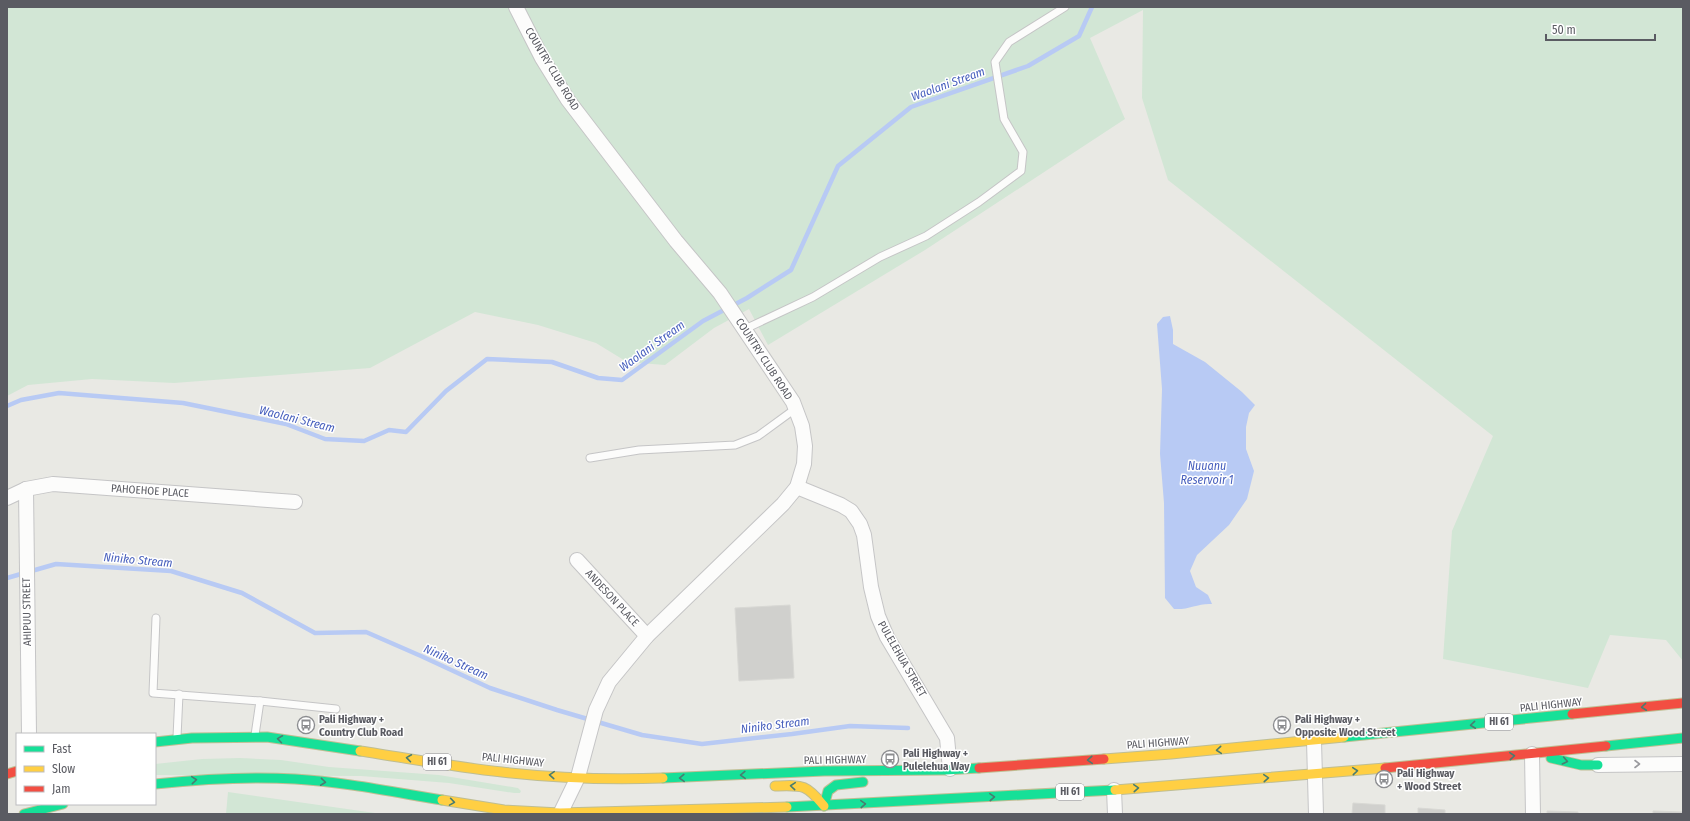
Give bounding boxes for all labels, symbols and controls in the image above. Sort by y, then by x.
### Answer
scale bar [1546,16,1655,42]
text: 50 m [1552,23,1576,37]
street label: COUNTRY CLUB ROAD [522,25,582,113]
water label: Waolani Stream [909,64,987,104]
street label: COUNTRY CLUB ROAD [733,316,795,402]
water label: Waolani Stream [617,318,687,374]
water label: Waolani Stream [258,403,336,435]
water label: Nuuanu Reservoir 1 [1180,459,1234,487]
street label: PAHOEHOE PLACE [111,482,189,500]
water label: Niniko Stream [103,550,173,570]
street label: ANDESON PLACE [582,567,642,629]
street label: AHIPUU STREET [20,577,34,646]
street label: PULELEHUA STREET [875,619,929,700]
water label: Niniko Stream [422,642,490,682]
street label: PALI HIGHWAY [1519,695,1583,715]
one-way arrow [1641,703,1647,712]
place label: Pali Highway + Country Club Road [319,713,403,739]
place label: Pali Highway + Opposite Wood Street [1295,713,1396,739]
water label: Niniko Stream [740,714,810,736]
road number: HI 61 [1485,714,1513,730]
bus stop icon: Pali Highway + Country Club Road [296,715,316,735]
bus stop icon: Pali Highway + Opposite Wood Street [1272,715,1292,735]
one-way arrow [1470,720,1476,729]
legend [16,733,156,805]
street label: PALI HIGHWAY [1126,734,1190,752]
one-way arrow [277,735,283,744]
text: Fast [52,742,71,756]
one-way arrow [1216,745,1222,754]
place label: Pali Highway + Pulelehua Way [903,747,970,773]
bus stop icon: Pali Highway + Pulelehua Way [880,749,900,769]
street label: PALI HIGHWAY [481,750,545,770]
one-way arrow [1509,752,1515,761]
street label: PALI HIGHWAY [804,753,867,767]
one-way arrow [406,754,412,763]
road number: HI 61 [423,754,451,770]
one-way arrow [1087,755,1093,764]
one-way arrow [1562,757,1568,765]
one-way arrow [1634,760,1640,768]
text: Slow [52,762,75,776]
one-way arrow [1352,766,1358,775]
place label: Pali Highway + Wood Street [1397,767,1461,793]
bus stop icon: Pali Highway + Wood Street [1374,769,1394,789]
one-way arrow [549,771,555,780]
one-way arrow [740,771,746,779]
one-way arrow [679,773,685,782]
one-way arrow [1263,773,1269,782]
one-way arrow [191,775,197,784]
one-way arrow [320,778,326,787]
text: Jam [52,782,70,796]
one-way arrow [790,782,796,791]
road number: HI 61 [1056,784,1084,800]
one-way arrow [1133,784,1139,793]
one-way arrow [989,792,995,801]
one-way arrow [449,797,455,806]
one-way arrow [860,800,866,808]

